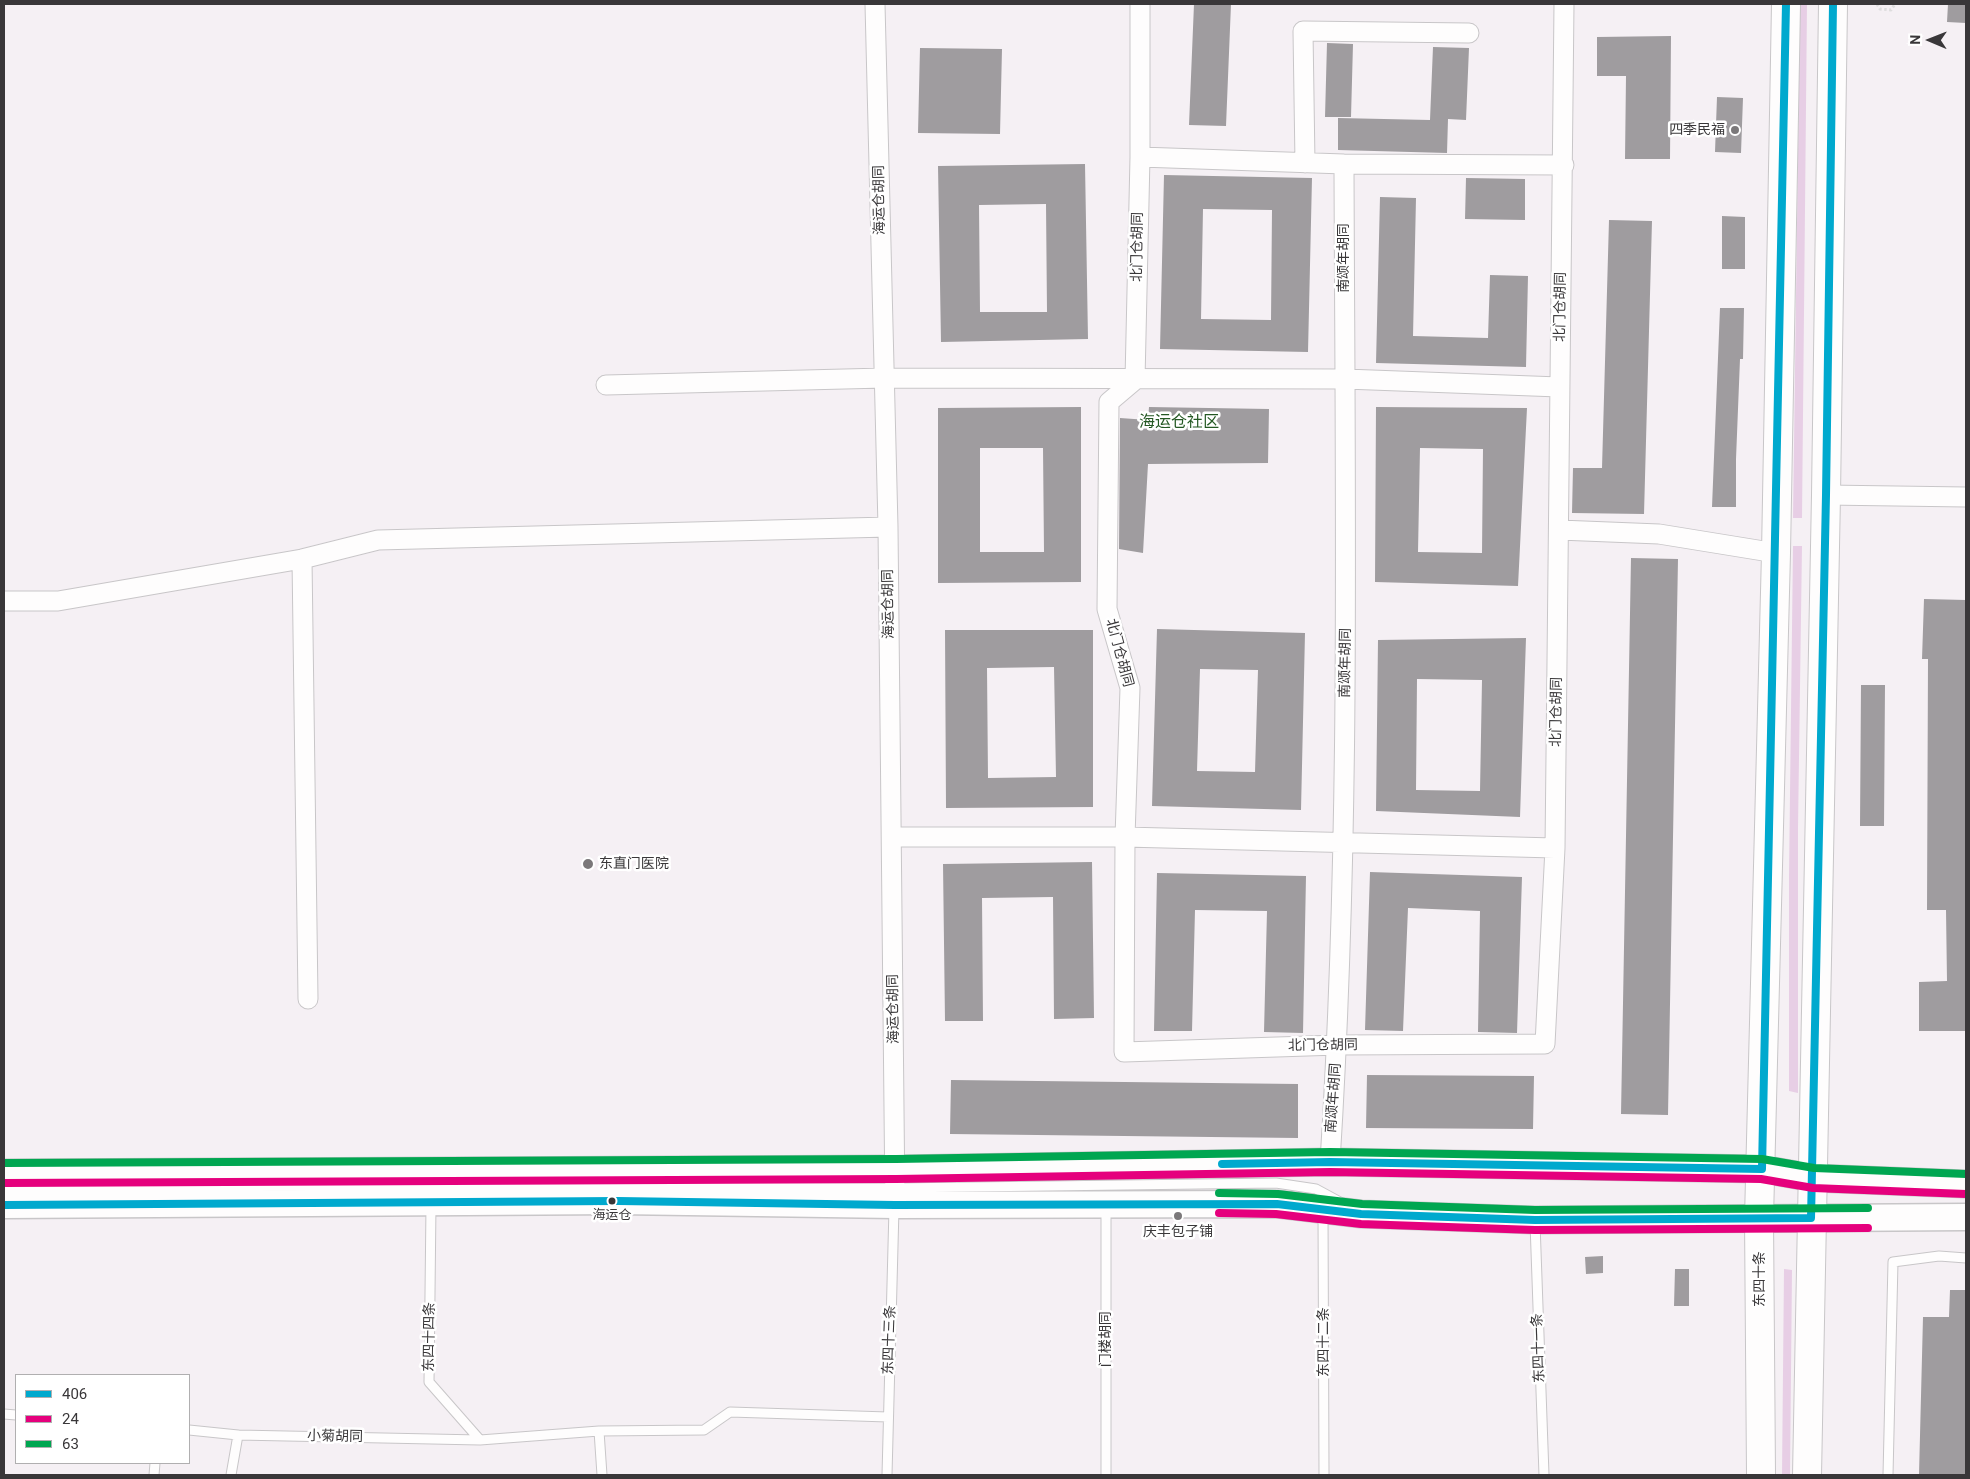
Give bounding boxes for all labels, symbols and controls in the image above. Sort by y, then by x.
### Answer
north arrow [1905,15,1955,65]
text: N [1907,35,1923,45]
place label: 四季民福 [1669,122,1725,138]
marker: 四季民福 [1729,124,1741,136]
street label: 海运仓胡同 [871,165,889,235]
street label: 北门仓胡同 [1129,212,1147,282]
street label: 南颂年胡同 [1336,223,1352,293]
street label: 北门仓胡同 [1552,272,1570,342]
district label: 海运仓社区 [1139,413,1219,433]
street label: 海运仓胡同 [880,569,898,639]
street label: 北门仓胡同 [1102,617,1136,689]
street label: 南颂年胡同 [1337,628,1355,698]
street label: 北门仓胡同 [1548,677,1566,747]
place label: 东直门医院 [599,856,669,872]
marker: 东直门医院 [581,857,595,871]
street label: 海运仓胡同 [885,974,903,1044]
street label: 北门仓胡同 [1288,1037,1358,1055]
street label: 南颂年胡同 [1323,1062,1345,1134]
marker: 海运仓 [607,1196,617,1206]
place label: 海运仓 [593,1208,631,1224]
marker: 庆丰包子铺 [1172,1210,1184,1222]
place label: 庆丰包子铺 [1143,1224,1213,1240]
street label: 东四十条 [1752,1251,1768,1307]
street label: 东四十四条 [421,1302,439,1372]
street label: 东四十三条 [880,1305,900,1375]
street label: 东四十二条 [1316,1307,1332,1377]
street label: 门楼胡同 [1098,1311,1114,1367]
street label: 东四十一条 [1529,1313,1549,1383]
legend [15,1374,190,1464]
text: 406 [62,1385,87,1403]
text: 24 [62,1410,79,1428]
street label: 小菊胡同 [307,1428,363,1446]
text: 63 [62,1435,79,1453]

